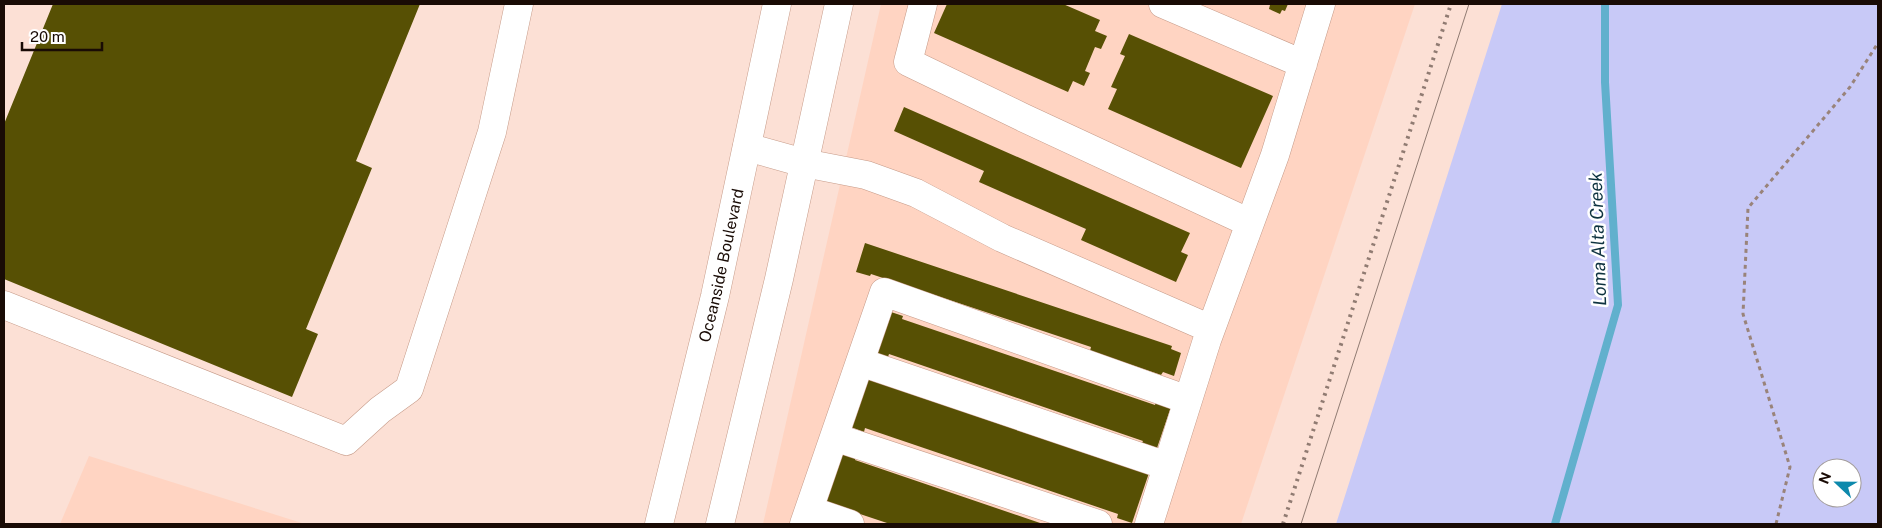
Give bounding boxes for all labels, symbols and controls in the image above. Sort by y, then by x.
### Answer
scale bar [22,20,102,52]
text: 20 m [30,28,65,45]
water label: Loma Alta Creek [1585,172,1610,306]
street label: Oceanside Boulevard [695,187,748,344]
north arrow [1812,458,1862,508]
text: N [1815,470,1834,486]

